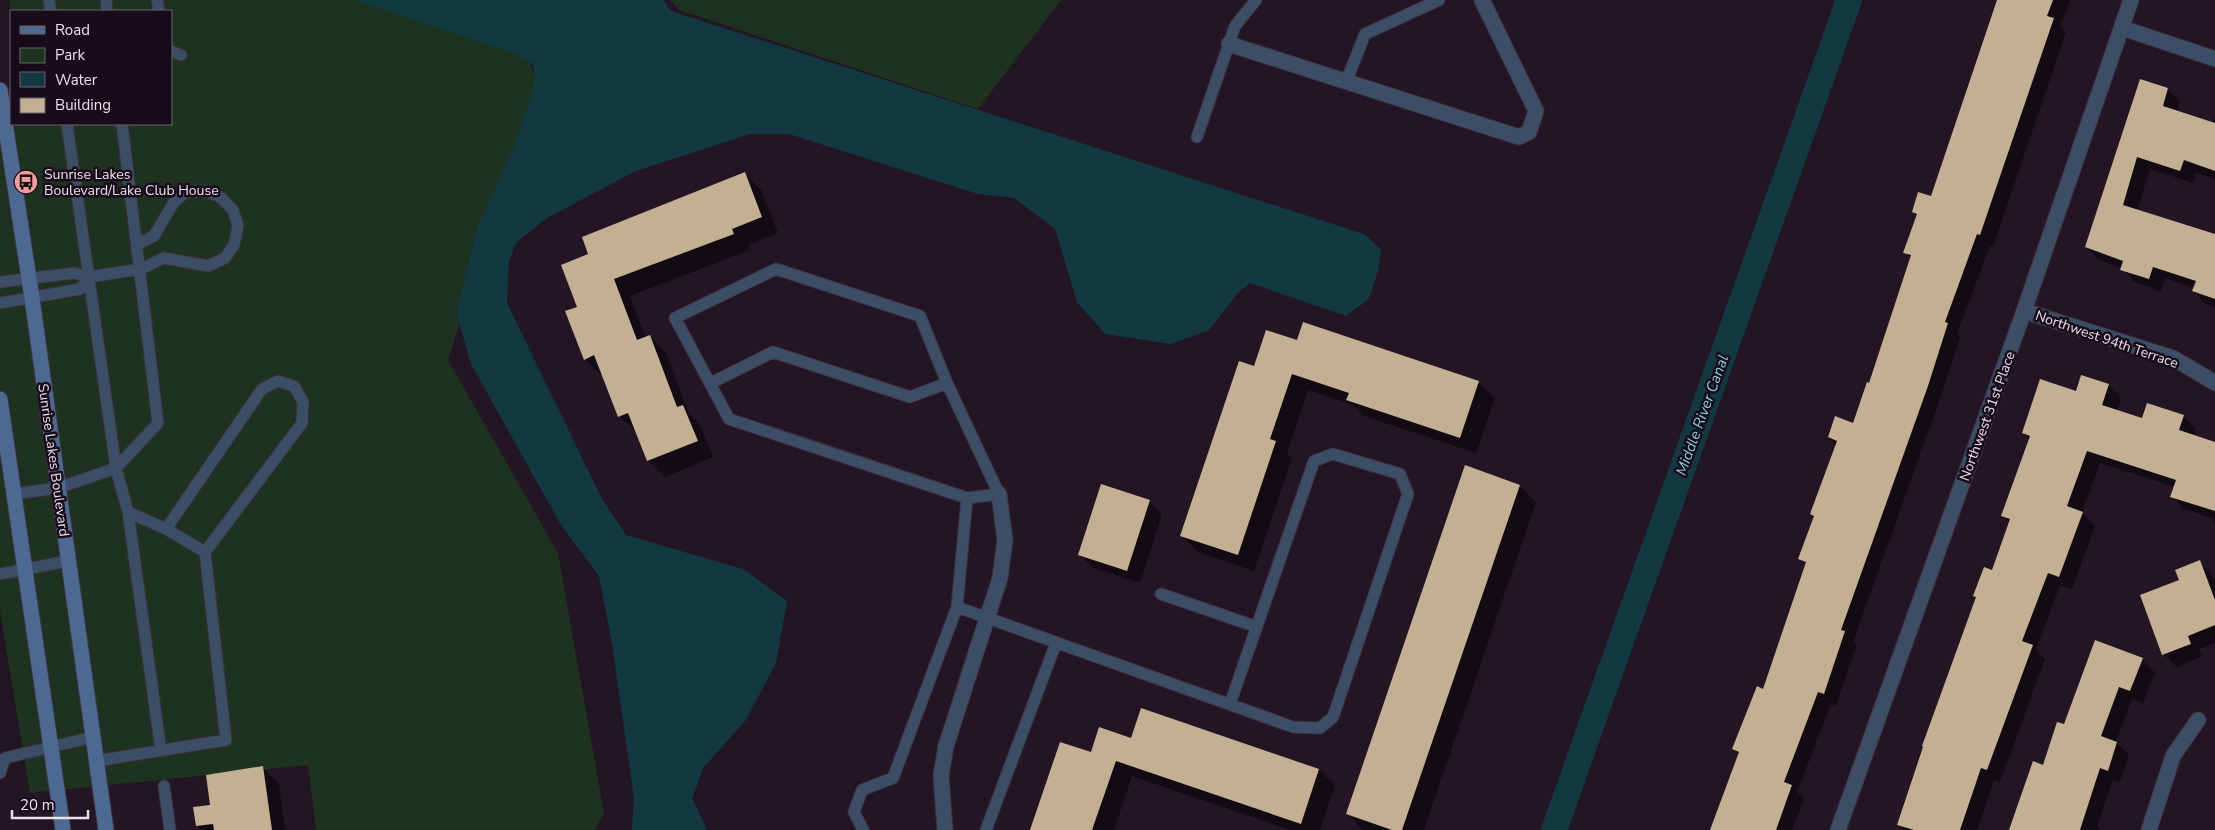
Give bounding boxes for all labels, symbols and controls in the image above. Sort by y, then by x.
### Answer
legend [10,10,172,125]
text: Road [55,20,90,40]
text: Park [55,45,85,65]
text: Water [55,70,98,90]
text: Building [55,95,111,115]
place label: Sunrise Lakes Boulevard/Lake Club House [44,165,219,200]
bus stop icon: Sunrise Lakes Boulevard/Lake Club House [13,169,39,195]
street label: Northwest 94th Terrace [2033,306,2181,373]
street label: Northwest 31st Place [1955,349,2020,484]
water label: Middle River Canal [1671,352,1733,478]
street label: Sunrise Lakes Boulevard [33,382,74,538]
scale bar [12,788,89,820]
text: 20 m [20,795,55,815]

